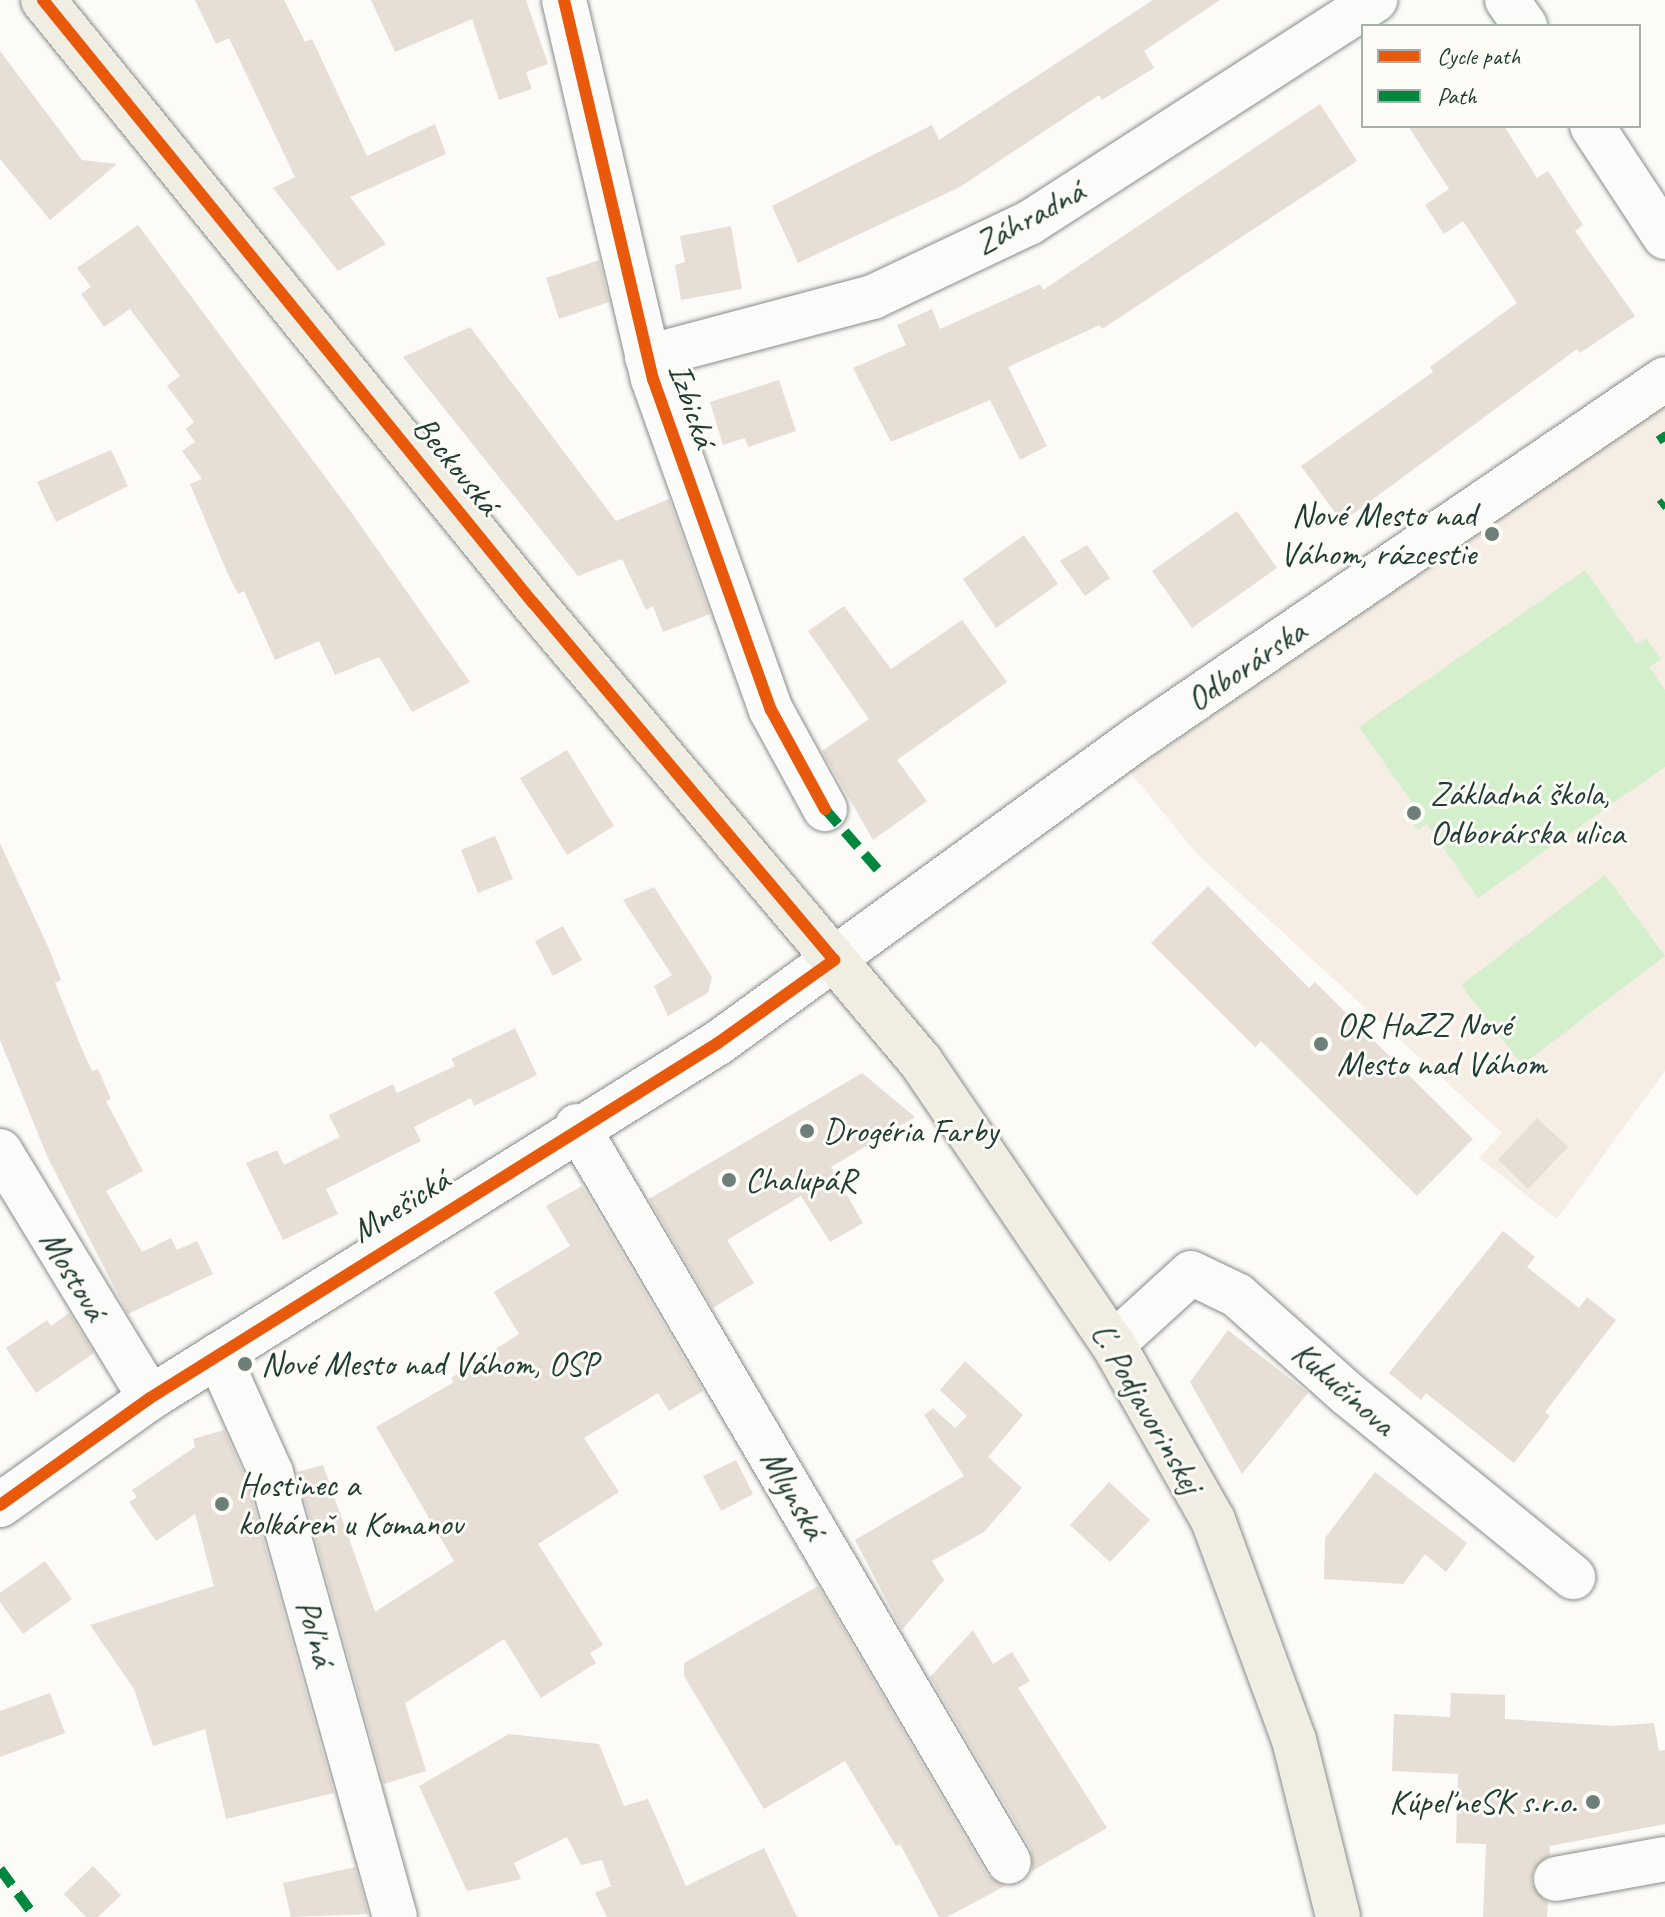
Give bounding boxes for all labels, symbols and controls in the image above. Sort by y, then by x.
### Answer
legend [1361,24,1641,128]
text: Cycle path [1437,41,1520,71]
text: Path [1437,81,1477,111]
street label: Záhradná [967,170,1091,264]
street label: Izbická [660,358,726,452]
street label: Beckovská [405,407,509,523]
place label: Nové Mesto nad Váhom, rázcestie [1280,494,1476,574]
marker: Nové Mesto nad Váhom, rázcestie [1483,525,1501,543]
street label: Odborárska [1179,610,1313,720]
place label: Základná škola, Odborárska ulica [1430,773,1624,852]
marker: Základná škola, Odborárska ulica [1405,804,1423,822]
place label: OR HaZZ Nové Mesto nad Váhom [1337,1004,1547,1084]
marker: OR HaZZ Nové Mesto nad Váhom [1312,1035,1330,1053]
place label: Drogéria Farby [823,1111,999,1151]
marker: Drogéria Farby [798,1122,816,1140]
street label: Mnešická [343,1159,457,1251]
place label: ChalupáR [745,1160,856,1200]
marker: ChalupáR [720,1171,738,1189]
street label: Mostová [31,1223,117,1327]
street label: Ľ. Podjavorinskej [1082,1316,1212,1500]
street label: Kukučínova [1284,1332,1404,1444]
place label: Nové Mesto nad Váhom, OSP [261,1344,599,1384]
marker: Nové Mesto nad Váhom, OSP [236,1355,254,1373]
street label: Mlynská [752,1442,836,1546]
place label: Hostinec a kolkáreň u Komanov [238,1464,462,1544]
marker: Hostinec a kolkáreň u Komanov [213,1495,231,1513]
street label: Poľná [287,1595,345,1671]
place label: KúpeľneSK s.r.o. [1389,1782,1577,1822]
marker: KúpeľneSK s.r.o. [1584,1793,1602,1811]

